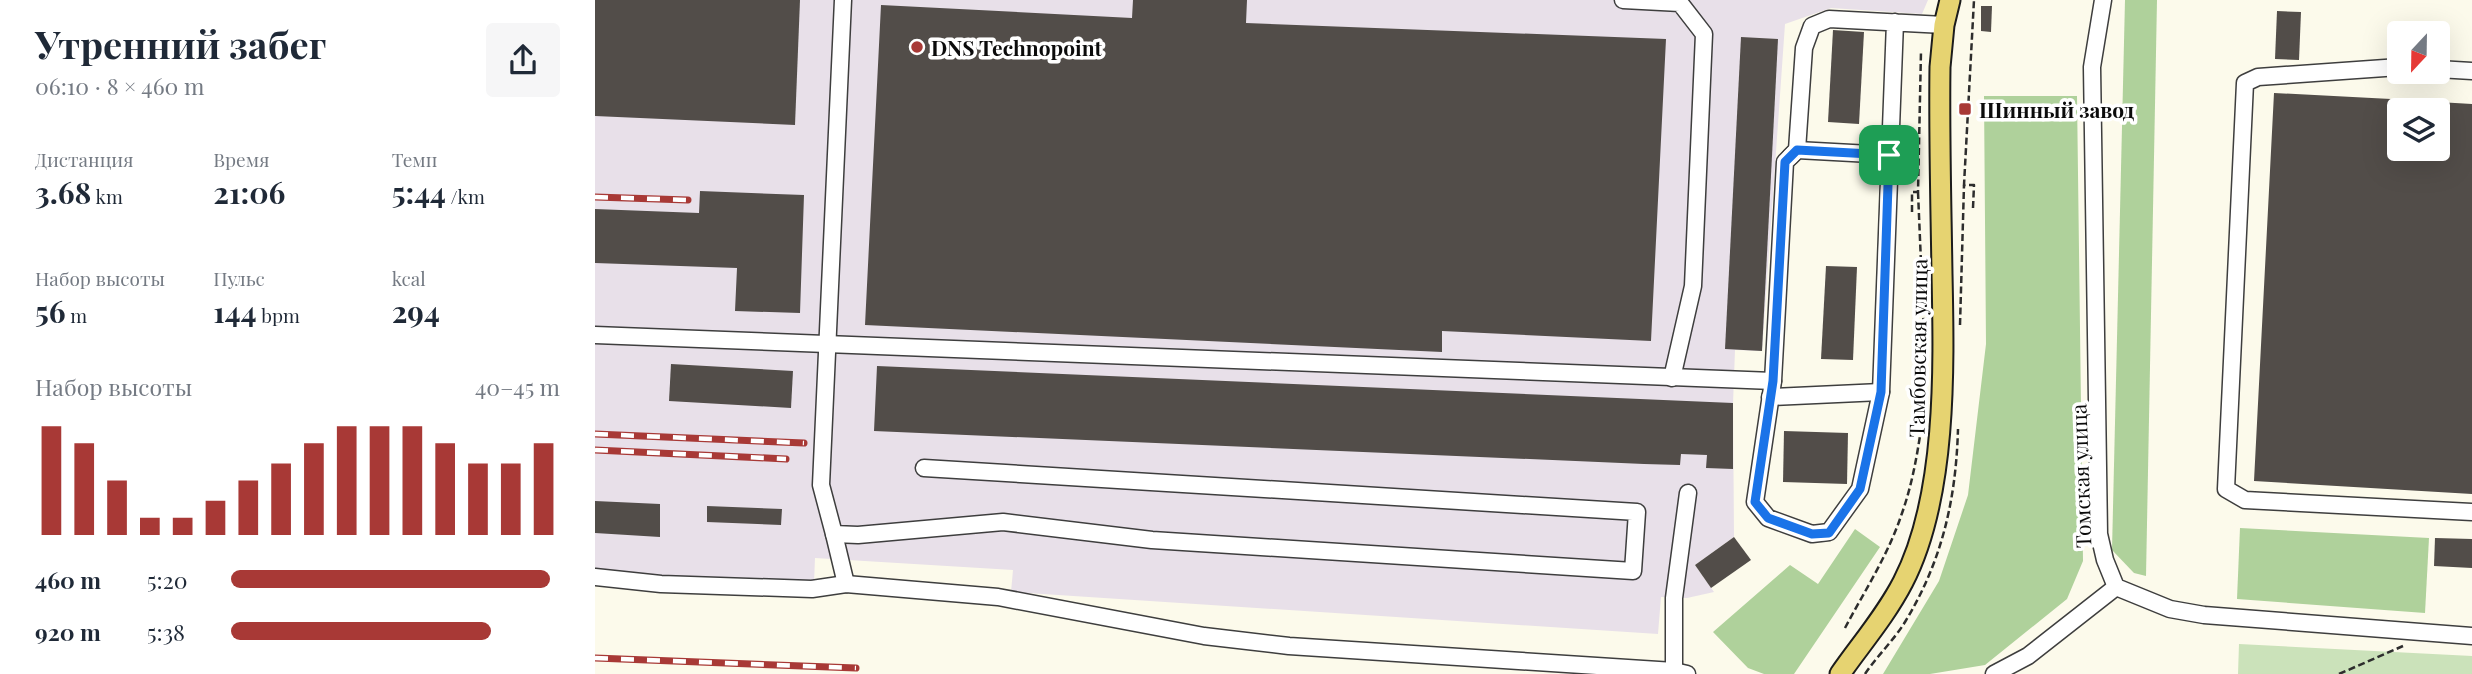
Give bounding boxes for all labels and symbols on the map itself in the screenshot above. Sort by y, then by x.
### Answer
north arrow [2387,21,2450,84]
place label: DNS Technopoint [931,33,1103,61]
marker: DNS Technopoint [909,39,925,55]
place label: Шинный завод [1979,95,2135,123]
marker: Шинный завод [1957,101,1973,117]
pin [1859,125,1919,185]
street label: Тамбовская улица [1901,258,1933,438]
street label: Томская улица [2063,403,2097,549]

